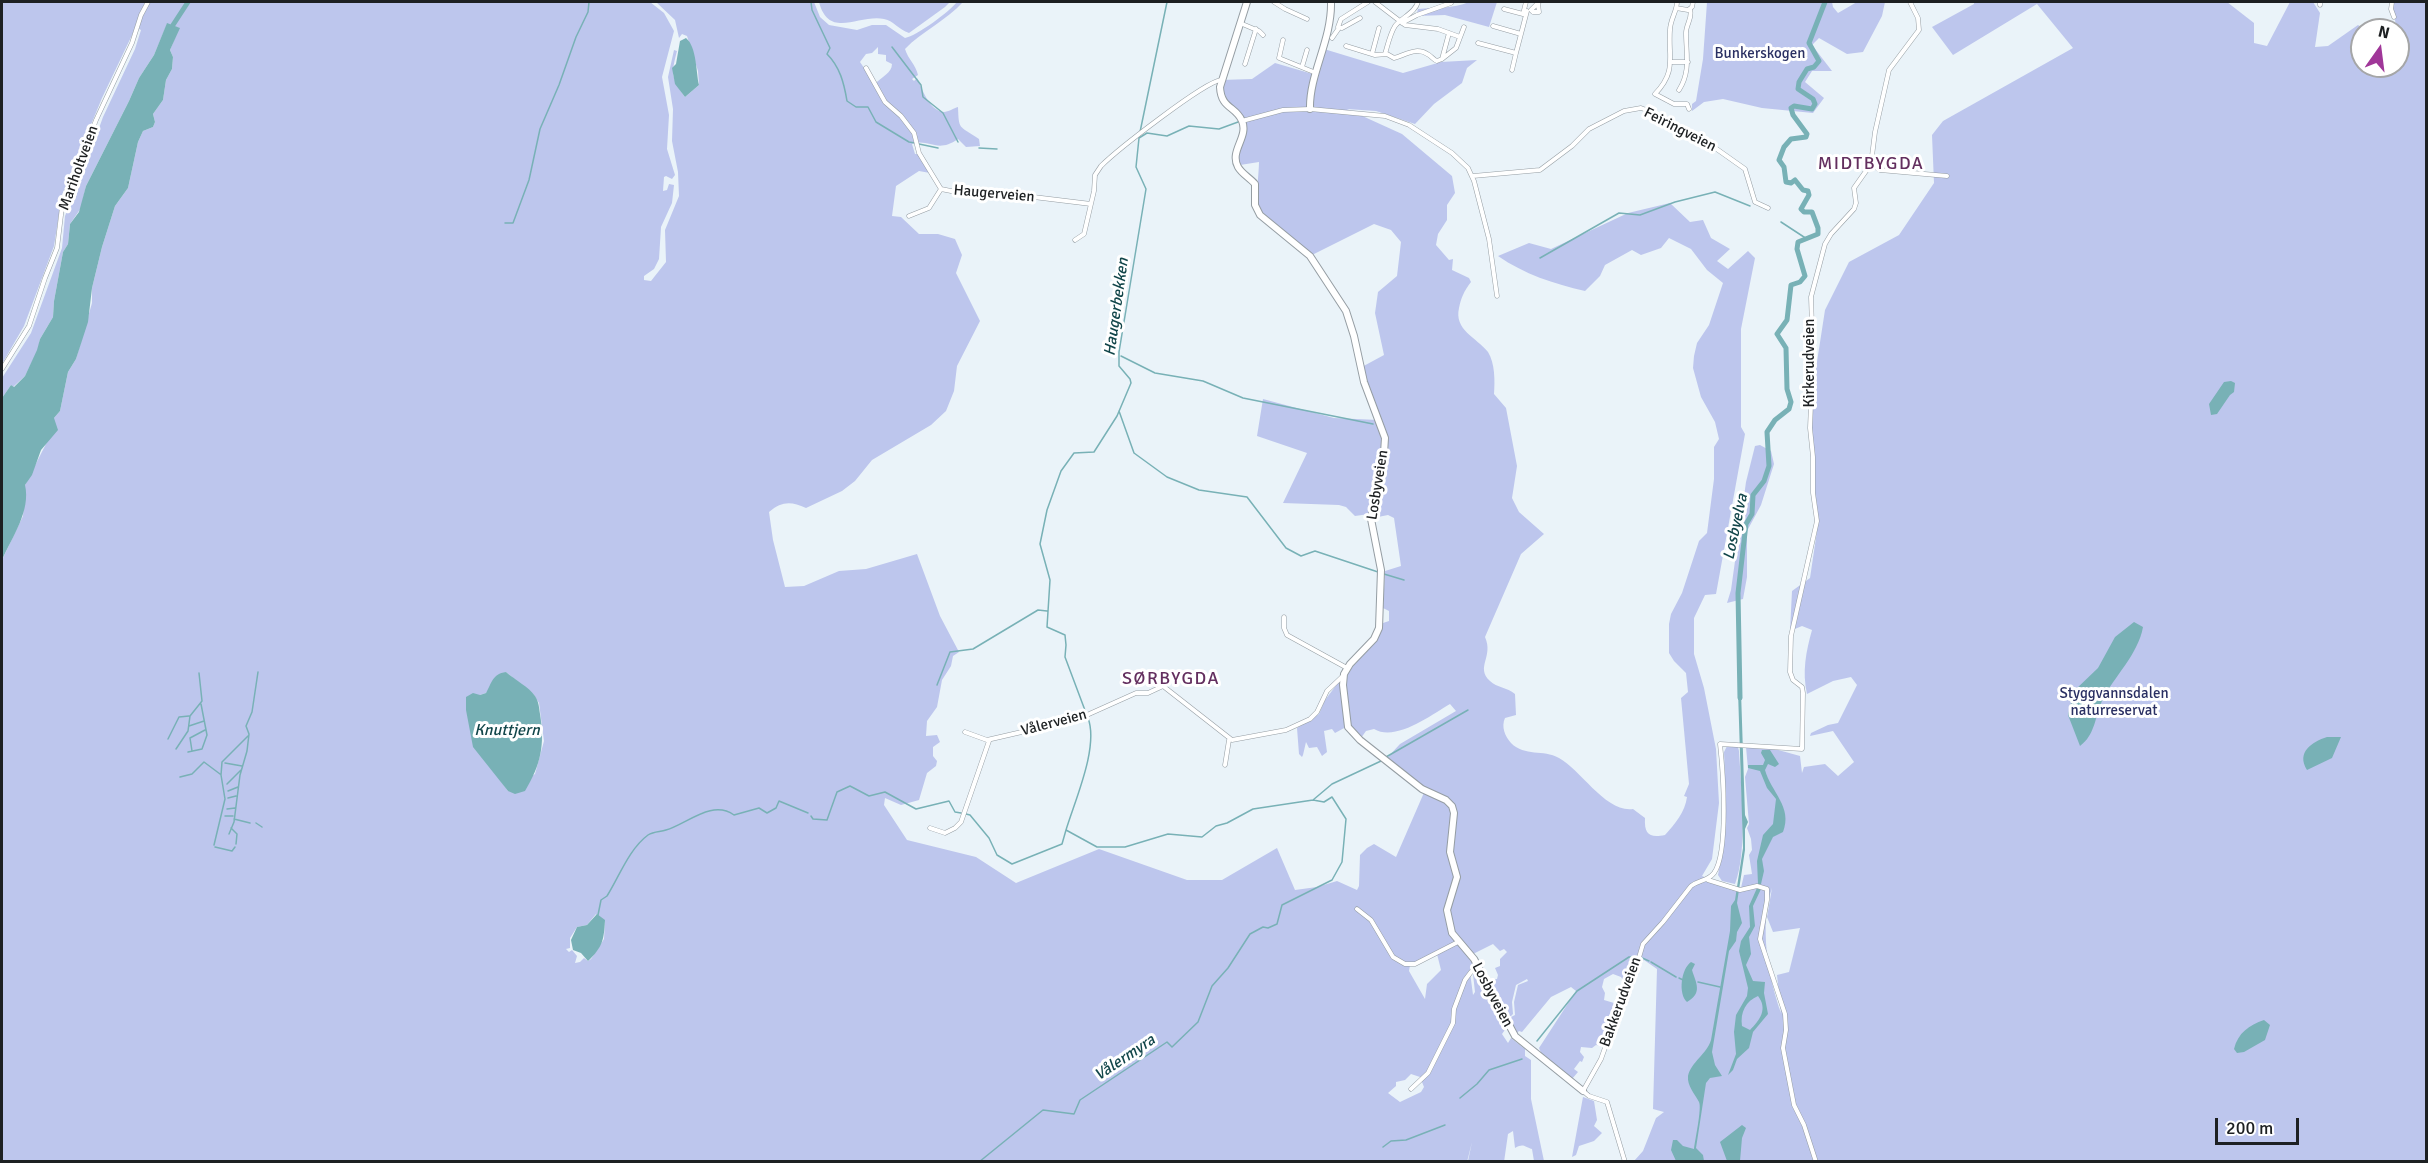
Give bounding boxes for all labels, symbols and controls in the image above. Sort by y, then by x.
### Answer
north arrow [2350,18,2410,78]
text: N [2376,21,2392,44]
park label: Bunkerskogen [1715,45,1805,63]
street label: Feiringveien [1641,104,1719,156]
street label: Mariholtveien [55,123,103,213]
district label: MIDTBYGDA [1818,153,1924,175]
street label: Haugerveien [953,181,1035,207]
water label: Haugerbekken [1101,257,1133,357]
street label: Kirkerudveien [1801,319,1819,407]
street label: Losbyveien [1364,449,1392,521]
water label: Losbyelva [1720,492,1752,562]
district label: SØRBYGDA [1122,668,1220,690]
park label: Styggvannsdalen naturreservat [2059,685,2169,720]
street label: Vålerveien [1019,706,1089,740]
water label: Knuttjern [474,721,540,741]
street label: Bakkerudveien [1596,955,1646,1049]
street label: Losbyveien [1467,960,1517,1030]
water label: Vålermyra [1091,1031,1159,1085]
scale bar [2218,1106,2302,1144]
text: 200 m [2226,1117,2273,1139]

